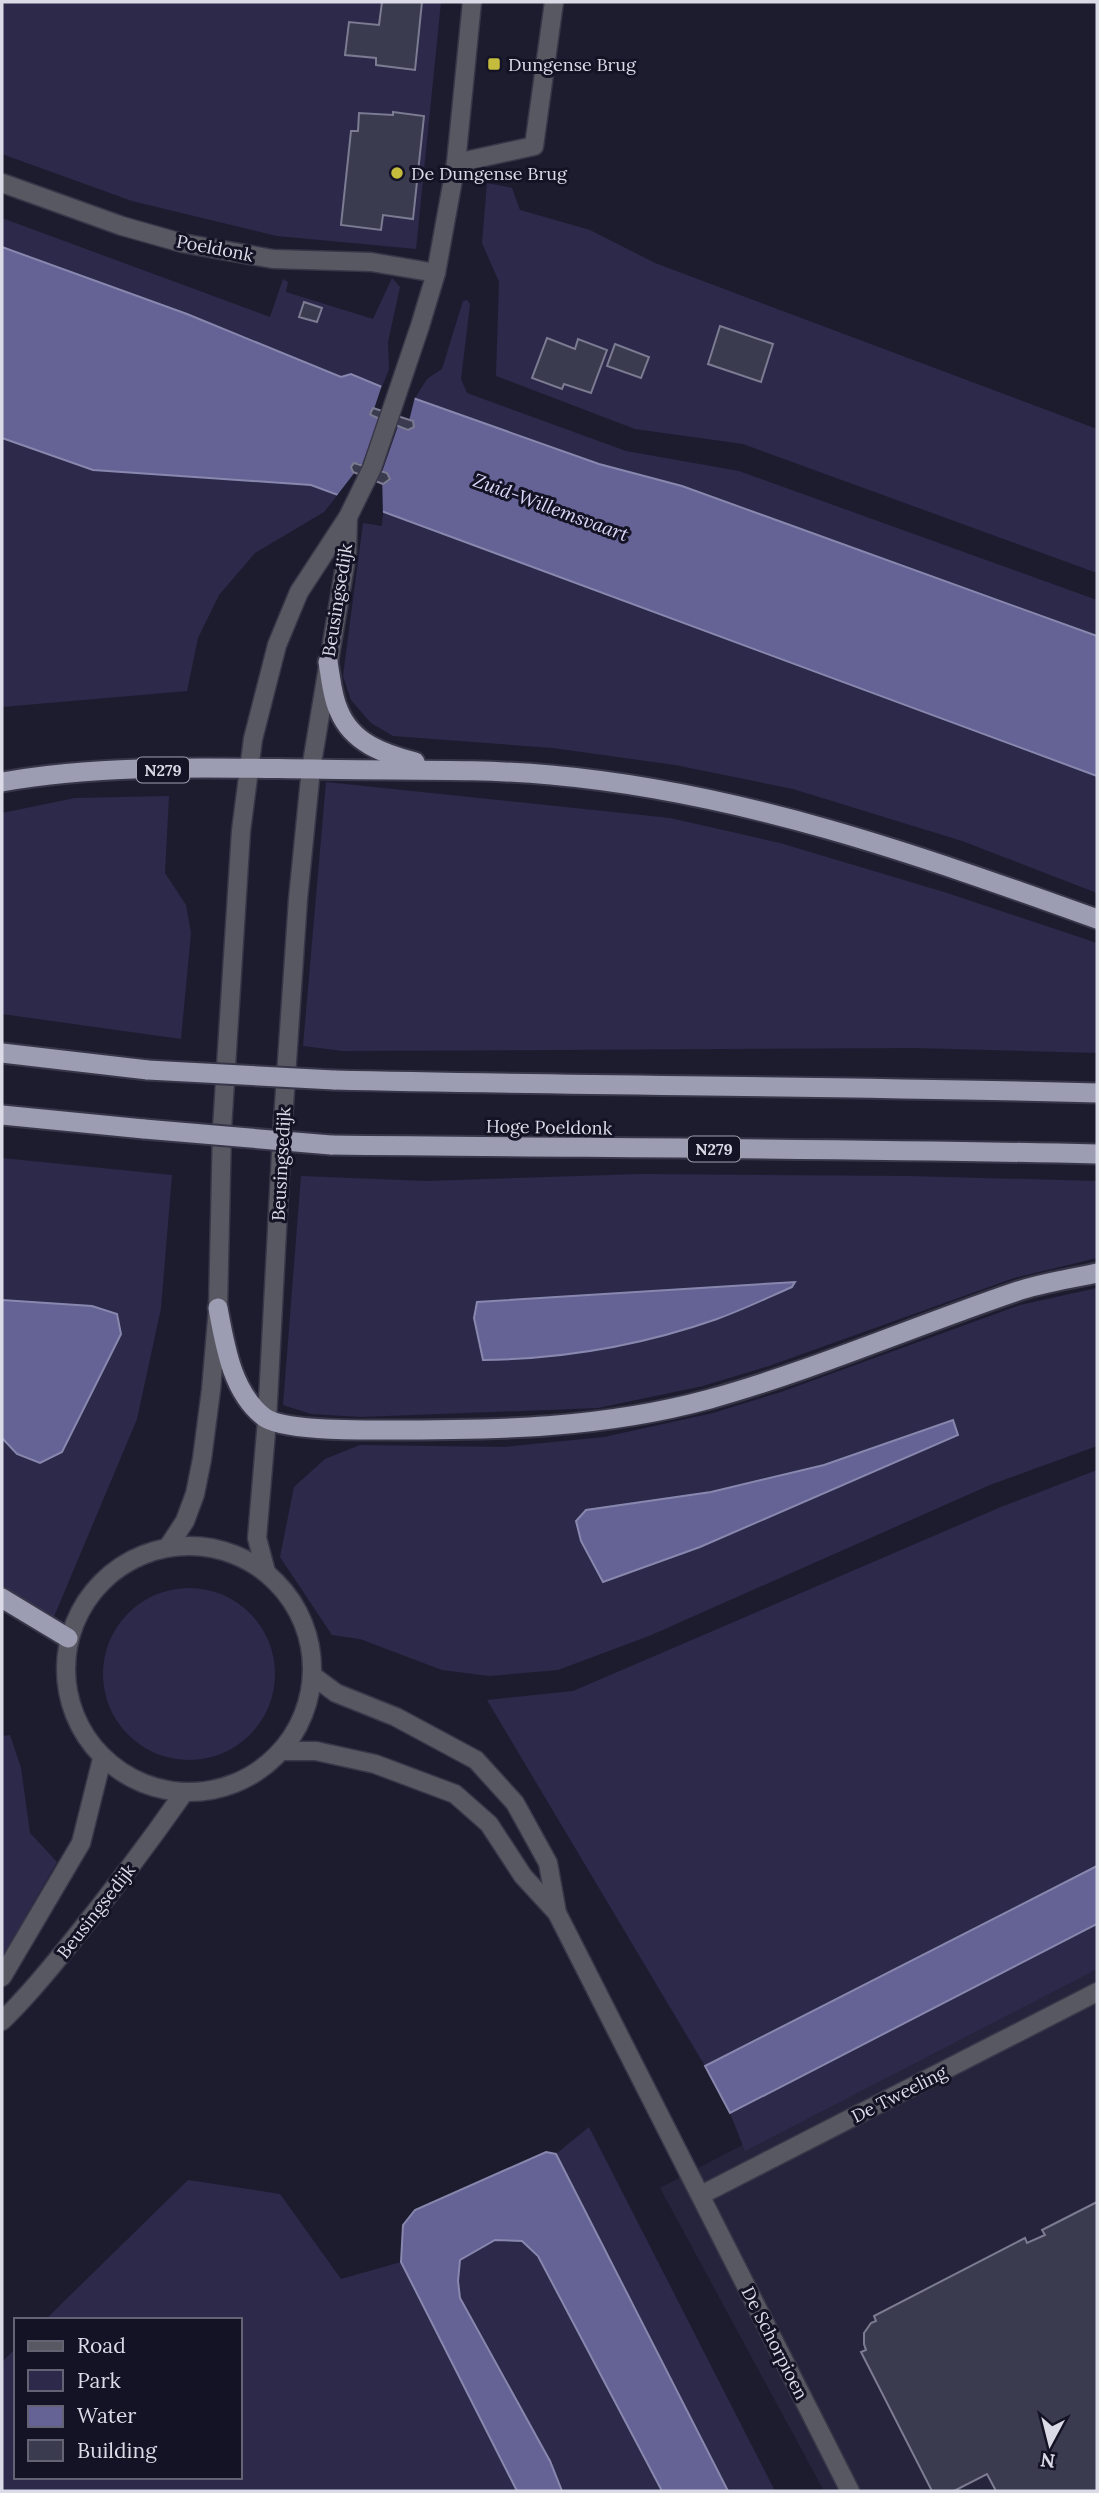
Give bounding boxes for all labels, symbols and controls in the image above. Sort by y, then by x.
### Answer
place label: Dungense Brug [508,53,637,76]
marker: Dungense Brug [486,56,502,72]
place label: De Dungense Brug [411,162,568,185]
marker: De Dungense Brug [389,165,405,181]
street label: Poeldonk [175,229,256,267]
water label: Zuid-Willemsvaart [470,468,632,546]
street label: Beusingsedijk [317,541,357,658]
road number: N279 [137,758,189,782]
street label: Beusingsedijk [267,1106,295,1222]
street label: Hoge Poeldonk [486,1114,613,1140]
road number: N279 [688,1136,740,1162]
street label: Beusingsedijk [52,1859,140,1963]
street label: De Tweeling [847,2060,951,2128]
street label: De Schorpioen [737,2283,813,2403]
legend [14,2318,242,2479]
text: Road [77,2332,126,2359]
text: Park [77,2367,121,2394]
text: Water [77,2402,136,2429]
north arrow [1015,2409,1085,2479]
text: Building [77,2437,157,2464]
text: N [1039,2448,1057,2474]

